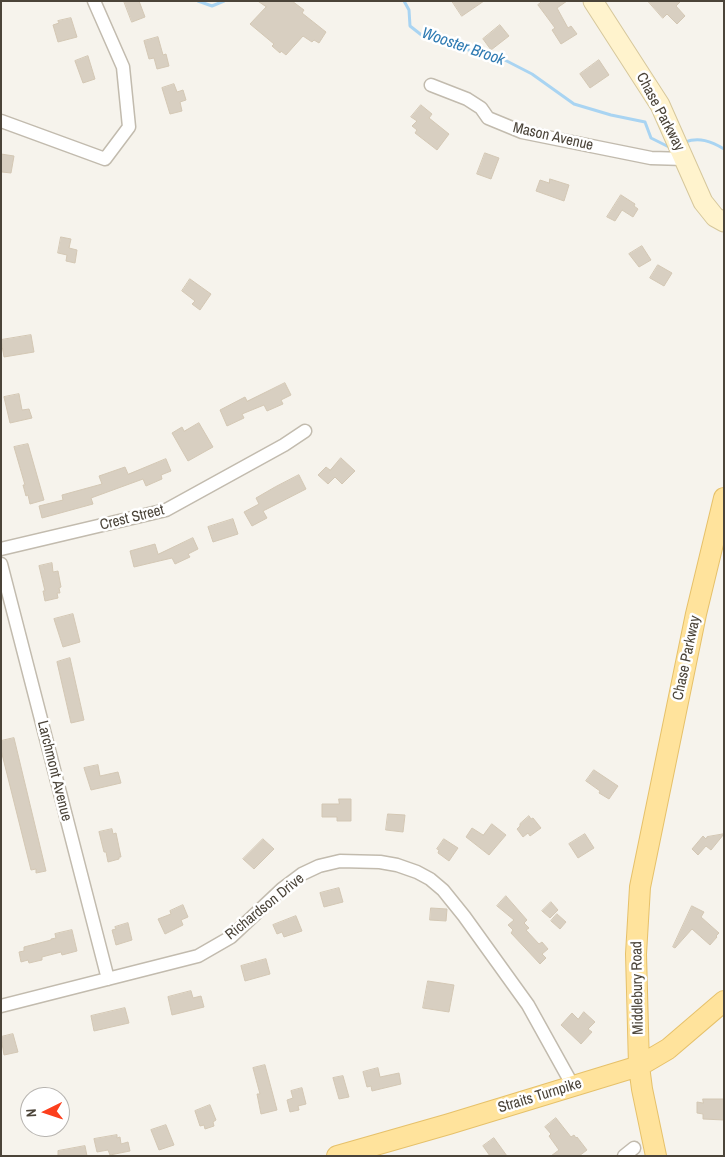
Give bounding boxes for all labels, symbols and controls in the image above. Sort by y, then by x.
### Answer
water label: Wooster Brook [419,24,507,70]
street label: Chase Parkway [632,70,688,154]
street label: Mason Avenue [511,119,595,155]
street label: Crest Street [98,501,166,535]
street label: Chase Parkway [669,614,705,702]
street label: Larchmont Avenue [33,719,75,823]
street label: Richardson Drive [222,870,308,944]
street label: Middlebury Road [628,941,648,1035]
street label: Straits Turnpike [496,1075,584,1117]
north arrow [20,1087,70,1137]
text: N [22,1108,40,1118]

